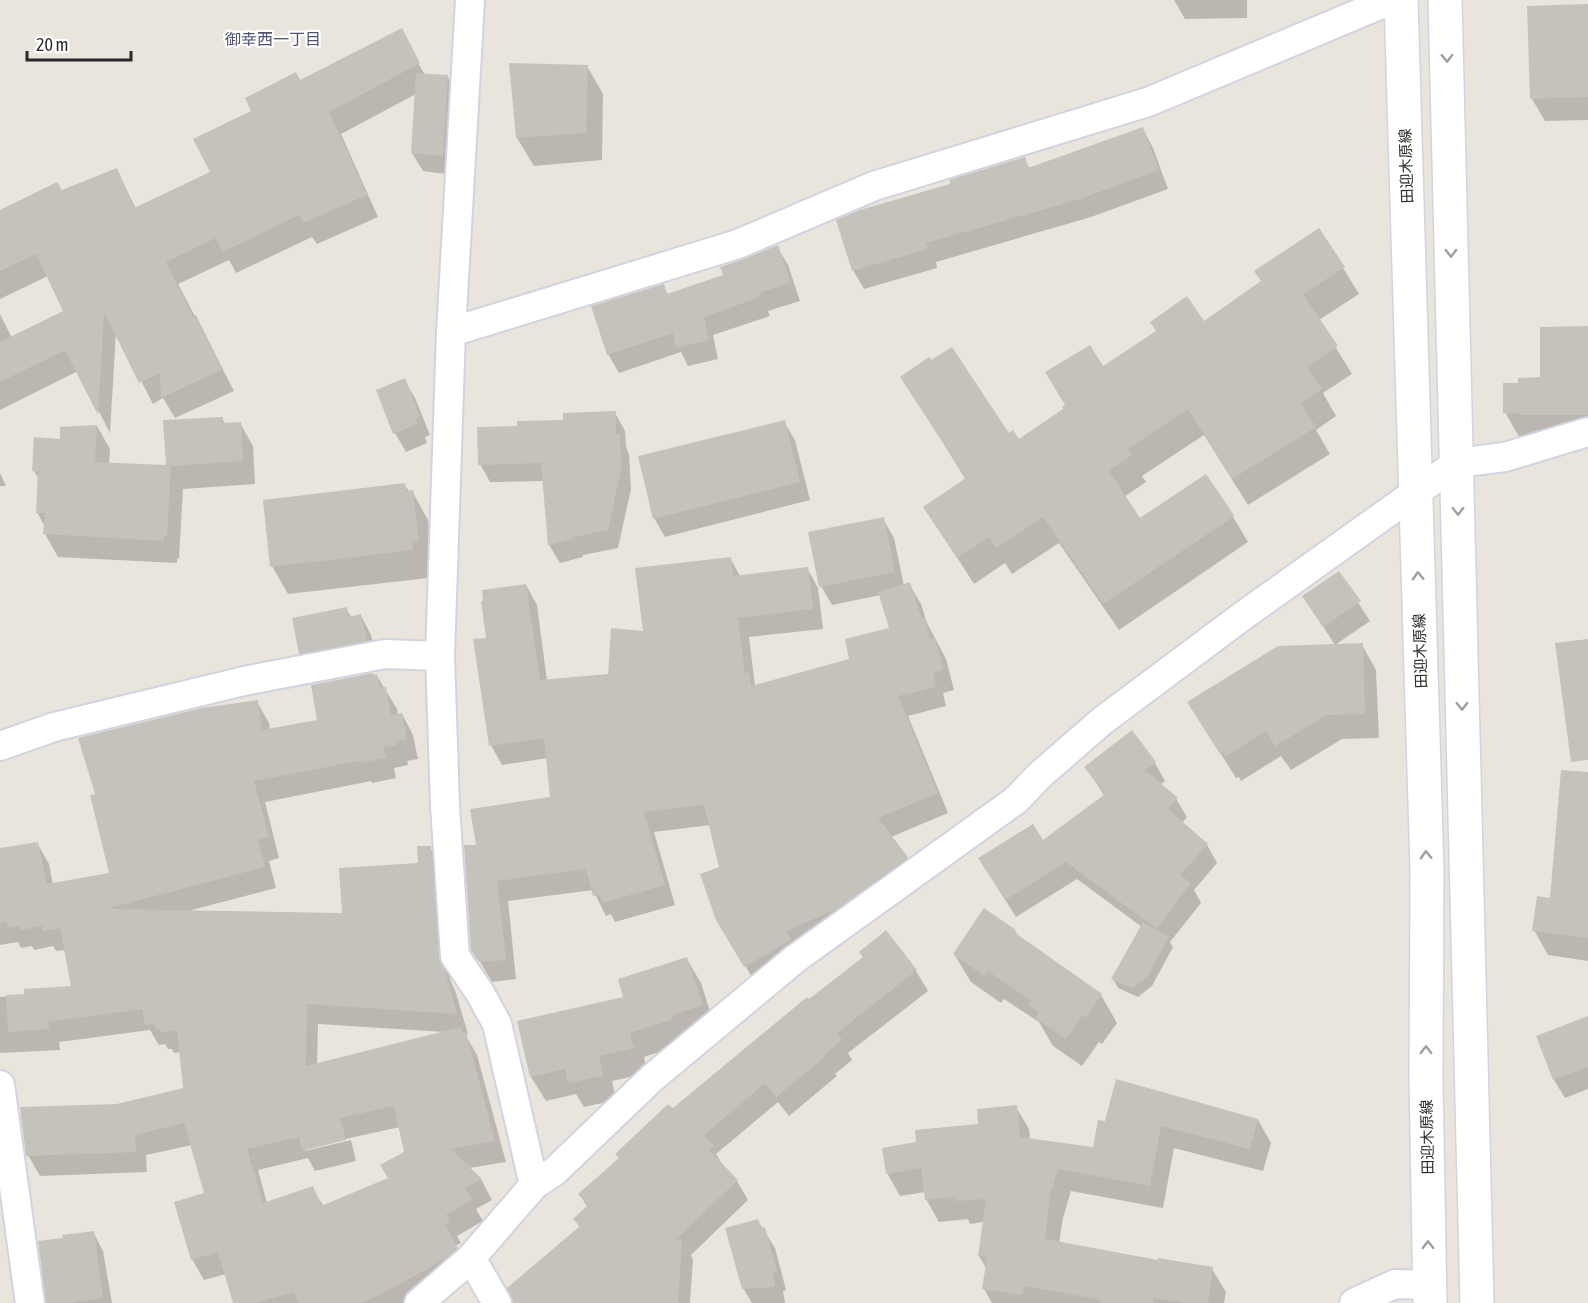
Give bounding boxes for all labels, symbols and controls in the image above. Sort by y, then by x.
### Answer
scale bar [27,24,130,62]
district label: 御幸西一丁目 [225,30,321,48]
text: 20 m [36,34,68,55]
one-way arrow [1440,54,1453,63]
street label: 田迎木原線 [1396,128,1416,204]
one-way arrow [1445,249,1458,258]
one-way arrow [1451,507,1464,516]
one-way arrow [1412,571,1425,580]
street label: 田迎木原線 [1410,613,1430,689]
one-way arrow [1456,702,1469,711]
one-way arrow [1420,850,1432,859]
one-way arrow [1420,1045,1432,1054]
street label: 田迎木原線 [1418,1099,1436,1175]
one-way arrow [1422,1240,1435,1249]

